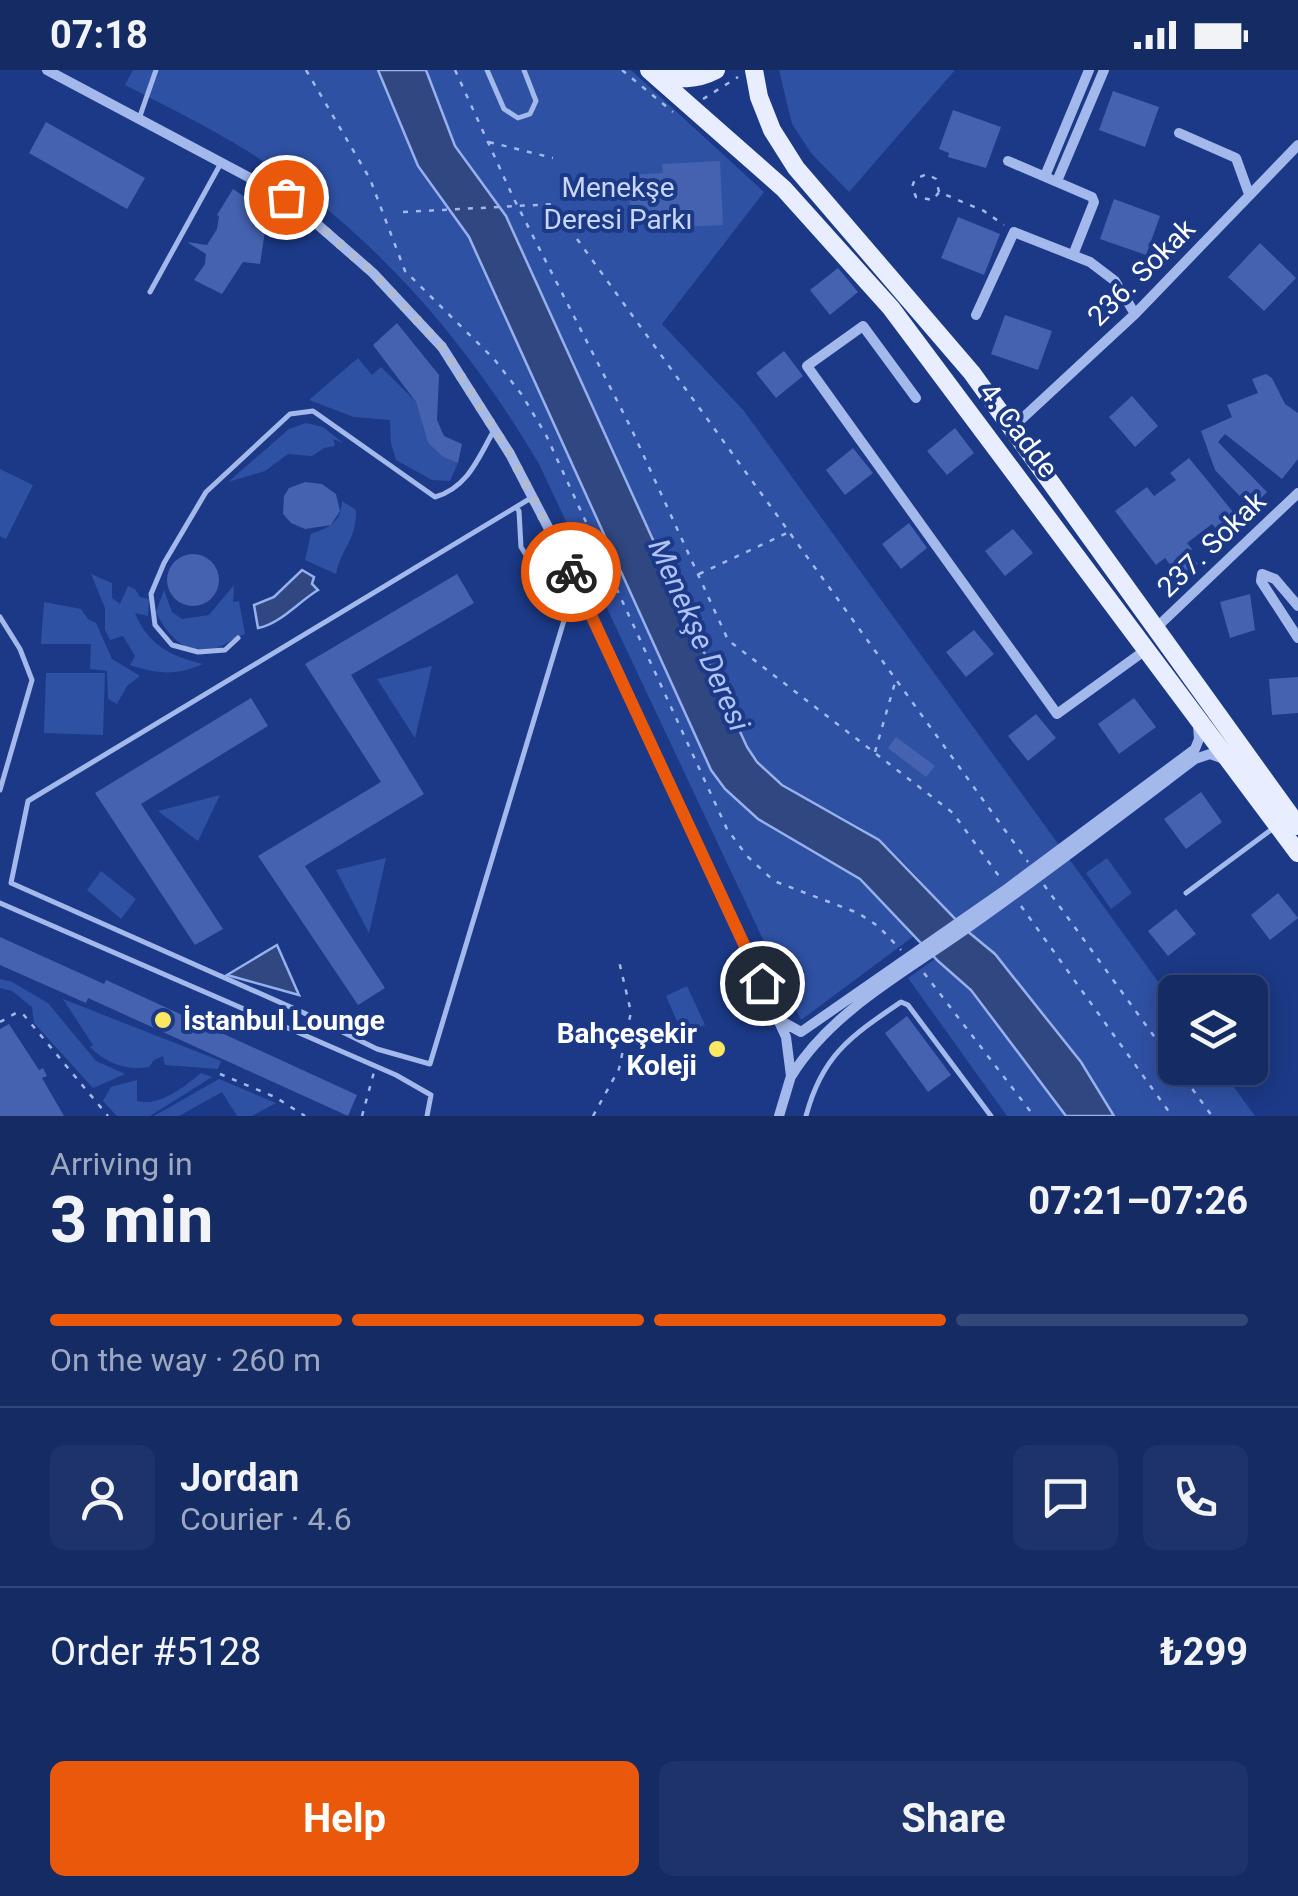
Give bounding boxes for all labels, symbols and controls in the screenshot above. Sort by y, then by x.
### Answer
text: 07:18 [50,13,148,57]
pin [244,155,329,240]
icon: bag [259,170,314,225]
park label: Menekşe Deresi Parkı [544,171,692,236]
street label: 236. Sokak [1081,211,1202,333]
street label: 4. Cadde [972,376,1065,484]
street label: 237. Sokak [1150,484,1273,604]
courier [521,522,621,622]
water label: Menekşe Deresi [641,533,758,737]
icon: bike [544,545,599,600]
pin [720,941,805,1026]
icon: home [735,956,790,1011]
map controls [1158,975,1268,1085]
button: layers [1158,975,1268,1085]
place label: İstanbul Lounge [183,1004,385,1037]
marker: İstanbul Lounge [152,1009,174,1031]
place label: Bahçeşekir Koleji [557,1017,697,1082]
marker: Bahçeşekir Koleji [706,1038,728,1060]
text: Arriving in [50,1145,193,1183]
text: 07:21–07:26 [1028,1179,1248,1223]
text: 3 min [50,1182,213,1258]
text: On the way · 260 m [50,1341,321,1379]
button: person [50,1445,155,1550]
button: chat [1013,1445,1118,1550]
button: phone [1143,1445,1248,1550]
text: Jordan [180,1456,299,1500]
text: Courier · 4.6 [180,1500,352,1538]
text: Order #5128 [50,1630,261,1674]
text: ₺299 [1160,1630,1248,1674]
button: Help [50,1761,639,1876]
button: Share [659,1761,1248,1876]

